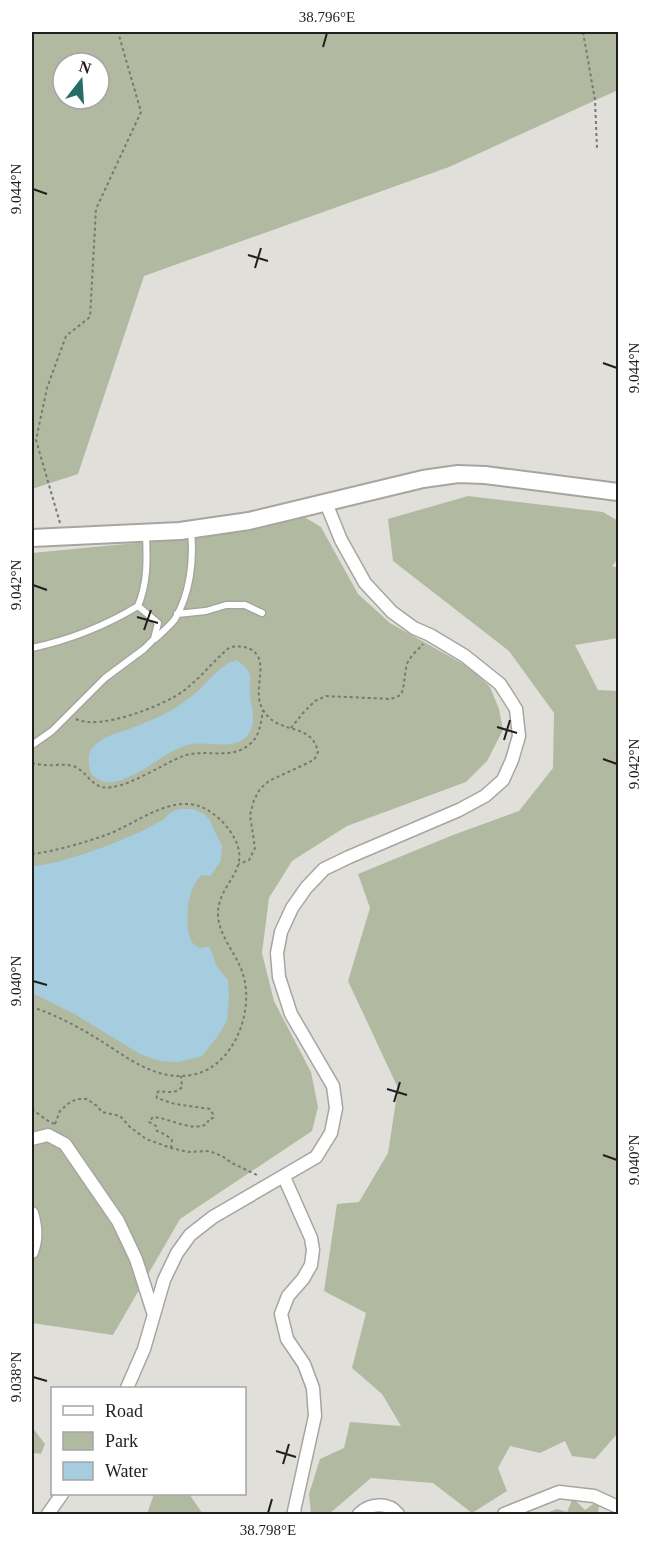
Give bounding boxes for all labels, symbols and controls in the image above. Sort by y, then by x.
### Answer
text: 38.796°E [299,9,355,25]
north arrow [51,51,111,111]
text: N [77,57,94,77]
text: 9.044°N [8,164,24,214]
text: 9.044°N [626,343,642,393]
text: 9.042°N [8,560,24,610]
text: 9.042°N [626,739,642,789]
text: 9.040°N [8,956,24,1006]
text: 9.040°N [626,1135,642,1185]
text: 9.038°N [8,1352,24,1402]
legend [51,1387,246,1495]
text: Road [105,1401,143,1421]
text: Park [105,1431,138,1451]
text: Water [105,1461,148,1481]
text: 38.798°E [240,1522,296,1538]

